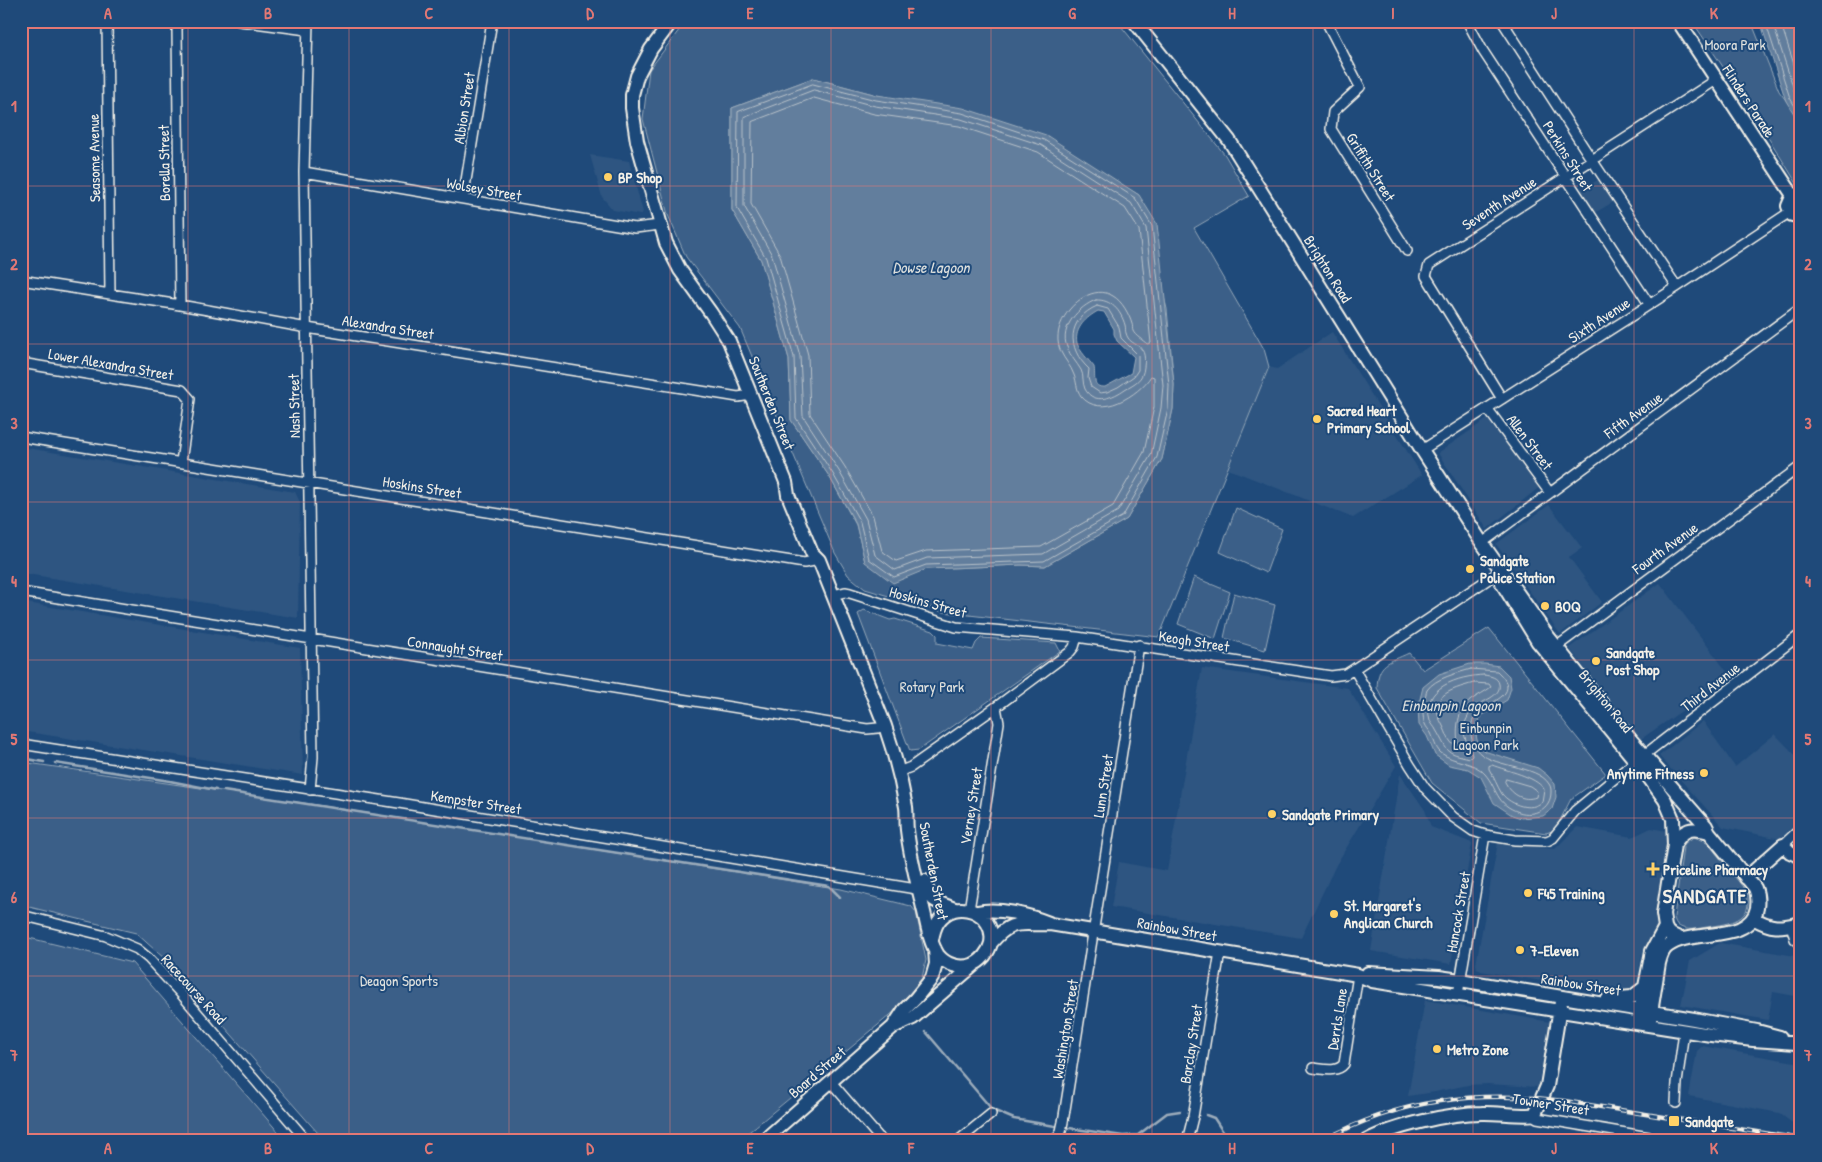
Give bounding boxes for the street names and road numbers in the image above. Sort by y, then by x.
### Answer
street label: Flinders Parade [1717,60,1780,142]
street label: Albion Street [448,70,480,145]
street label: Seasome Avenue [83,114,105,202]
street label: Perkins Street [1538,117,1598,196]
street label: Borella Street [153,124,175,201]
street label: Griffith Street [1342,129,1401,206]
street label: Seventh Avenue [1458,171,1540,235]
street label: Wolsey Street [445,172,524,206]
street label: Brighton Road [1299,231,1357,307]
street label: Sixth Avenue [1564,292,1634,348]
street label: Alexandra Street [341,309,436,345]
street label: Lower Alexandra Street [47,343,176,385]
street label: Southerden Street [744,353,801,454]
street label: Nash Street [283,373,305,438]
street label: Fifth Avenue [1599,387,1666,444]
street label: Allen Street [1502,410,1558,475]
street label: Hoskins Street [381,470,464,504]
street label: Fourth Avenue [1627,517,1702,580]
street label: Hoskins Street [887,581,970,623]
street label: Keogh Street [1157,625,1232,657]
street label: Connaught Street [406,630,505,666]
street label: Third Avenue [1676,657,1744,717]
street label: Brighton Road [1574,665,1638,737]
street label: Lunn Street [1088,752,1118,819]
street label: Verney Street [955,765,988,846]
street label: Kempster Street [429,784,524,820]
street label: Southerden Street [914,820,954,922]
street label: Hancock Street [1441,869,1476,954]
street label: Rainbow Street [1136,912,1219,946]
street label: Racecourse Road [157,949,231,1029]
street label: Rainbow Street [1540,967,1623,1001]
street label: Washington Street [1047,977,1083,1080]
street label: Derrls Lane [1322,987,1352,1051]
street label: Barclay Street [1174,1002,1208,1085]
street label: Board Street [784,1041,851,1103]
street label: Towner Street [1511,1088,1591,1121]

